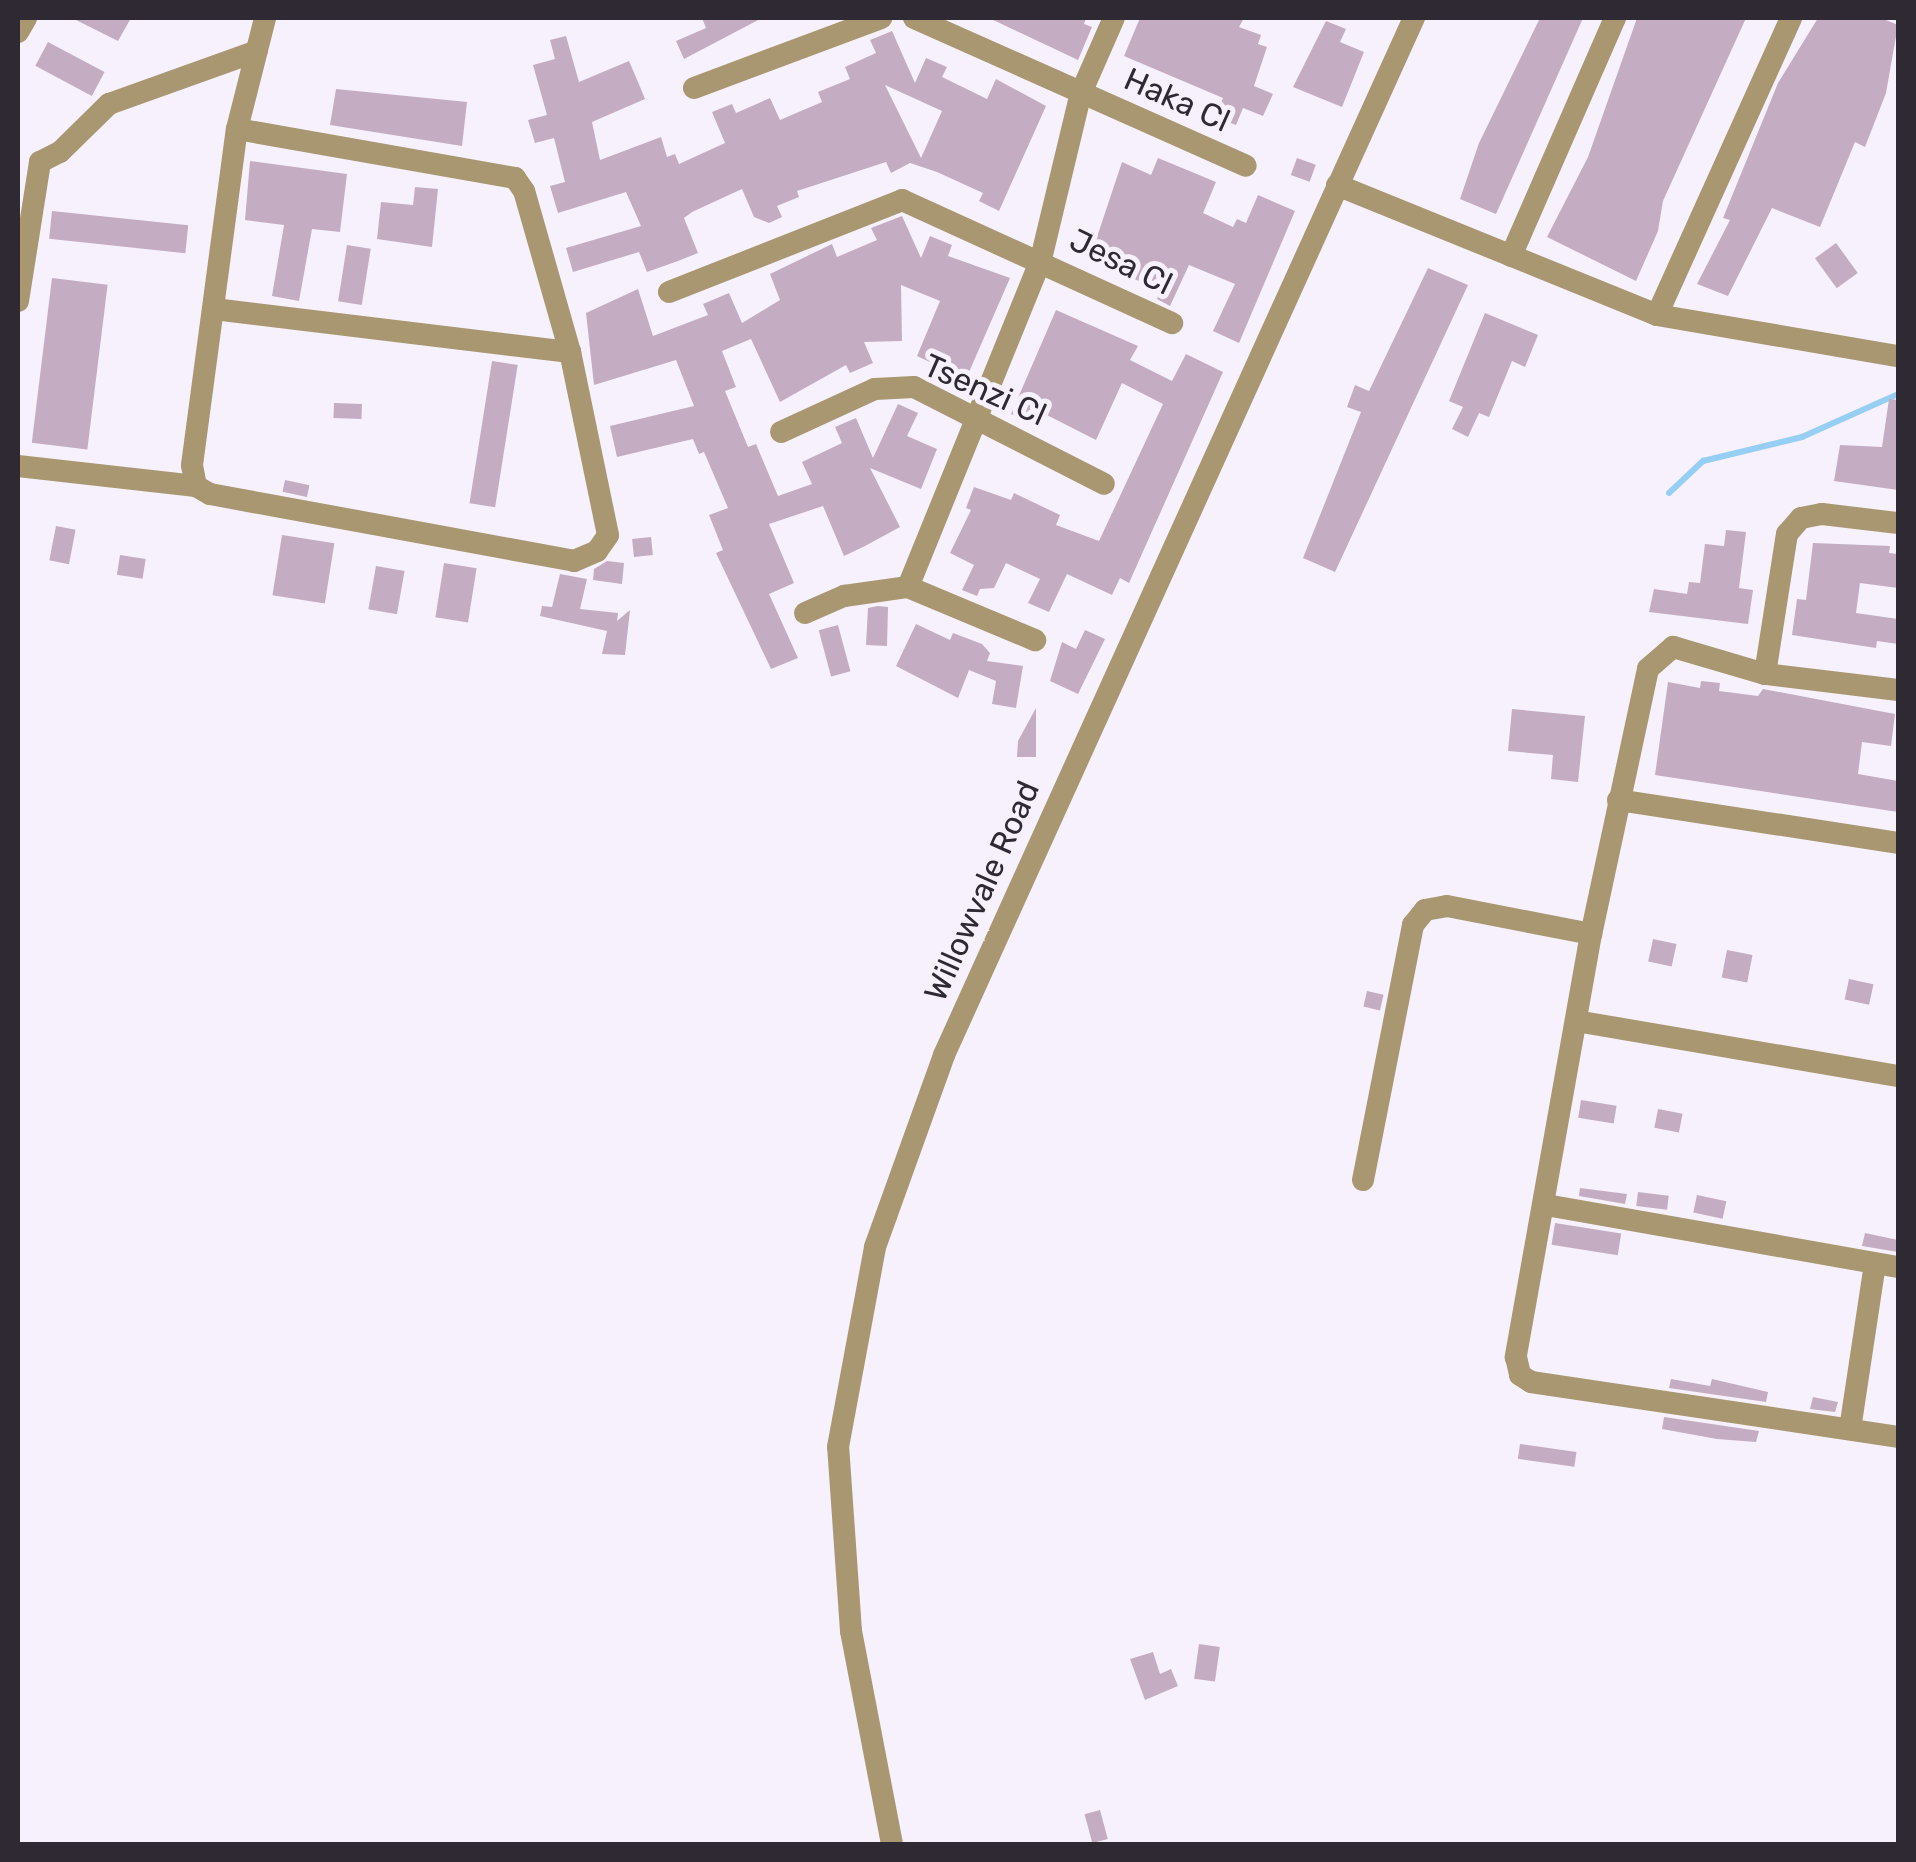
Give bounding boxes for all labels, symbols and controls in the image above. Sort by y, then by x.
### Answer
street label: Haka Cl [1118,60,1236,140]
street label: Jesa Cl [1064,221,1178,303]
street label: Tsenzi Cl [918,346,1052,434]
street label: Willowvale Road [916,775,1048,1007]

